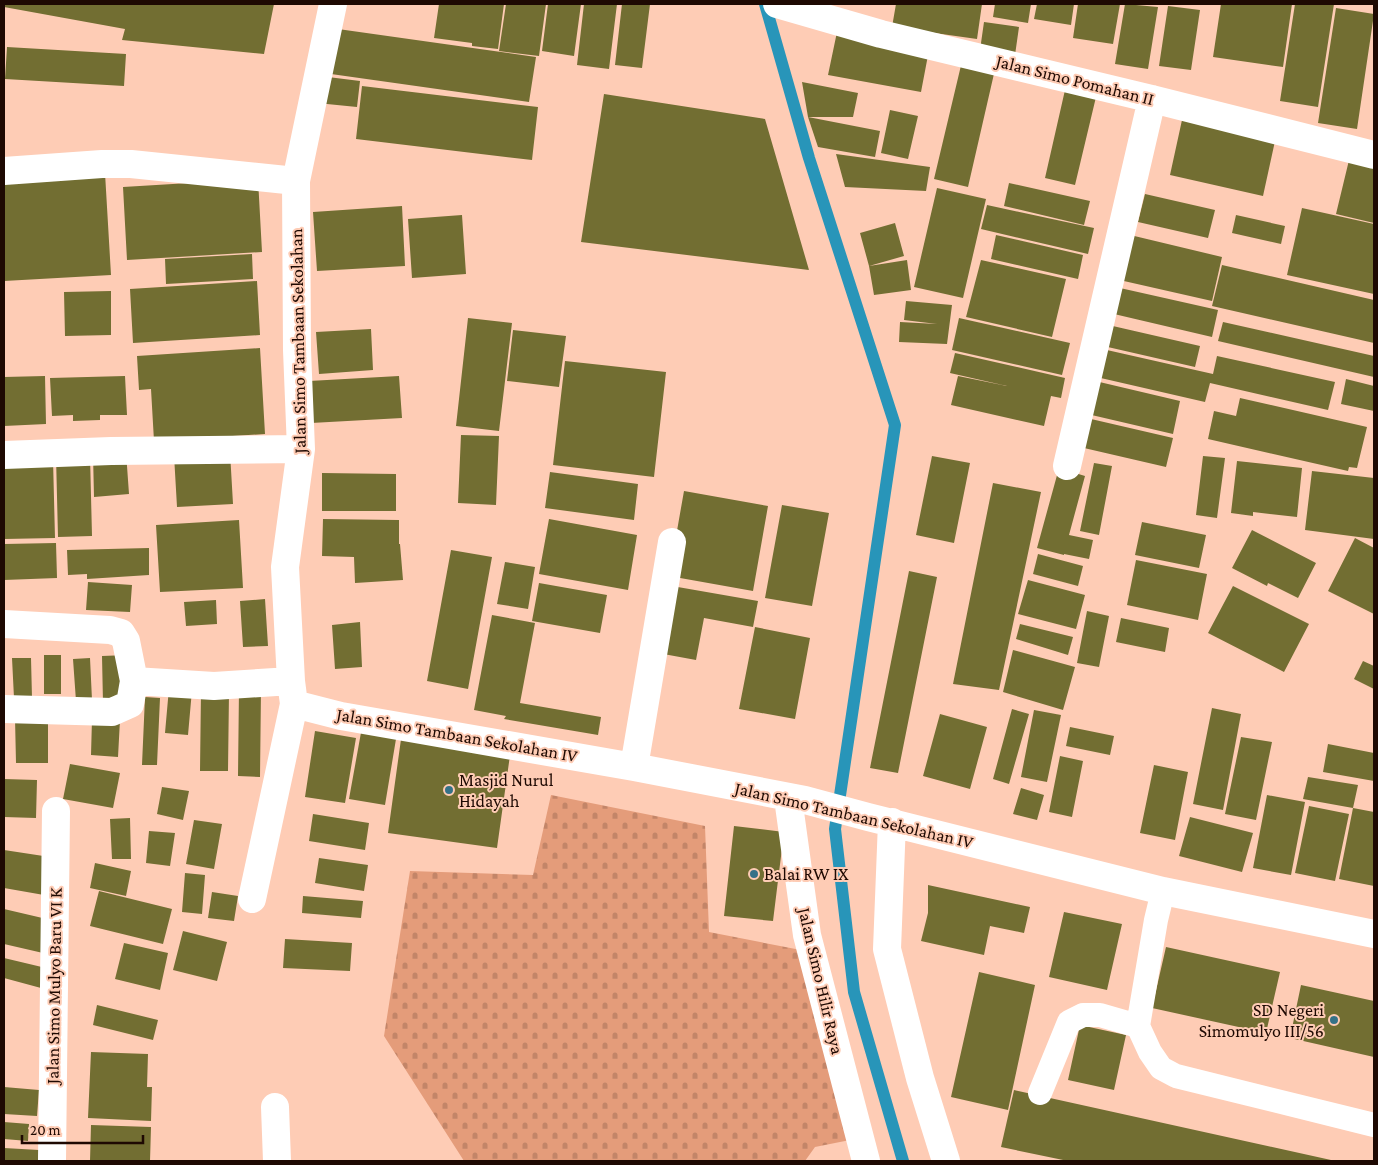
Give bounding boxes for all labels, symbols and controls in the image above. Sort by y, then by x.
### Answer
street label: Jalan Simo Pomahan II [992,50,1156,109]
street label: Jalan Simo Tambaan Sekolahan [286,228,310,456]
street label: Jalan Simo Tambaan Sekolahan IV [333,704,580,766]
place label: Masjid Nurul Hidayah [459,770,554,811]
street label: Jalan Simo Tambaan Sekolahan IV [731,777,976,852]
marker: Masjid Nurul Hidayah [443,784,455,796]
place label: Balai RW IX [764,864,849,884]
marker: Balai RW IX [748,868,760,880]
street label: Jalan Simo Mulyo Baru VI K [42,887,66,1086]
street label: Jalan Simo Hilir Raya [794,904,848,1056]
place label: SD Negeri Simomulyo III/56 [1199,1000,1324,1041]
marker: SD Negeri Simomulyo III/56 [1328,1014,1340,1026]
scale bar [22,1112,144,1144]
text: 20 m [30,1122,61,1138]

